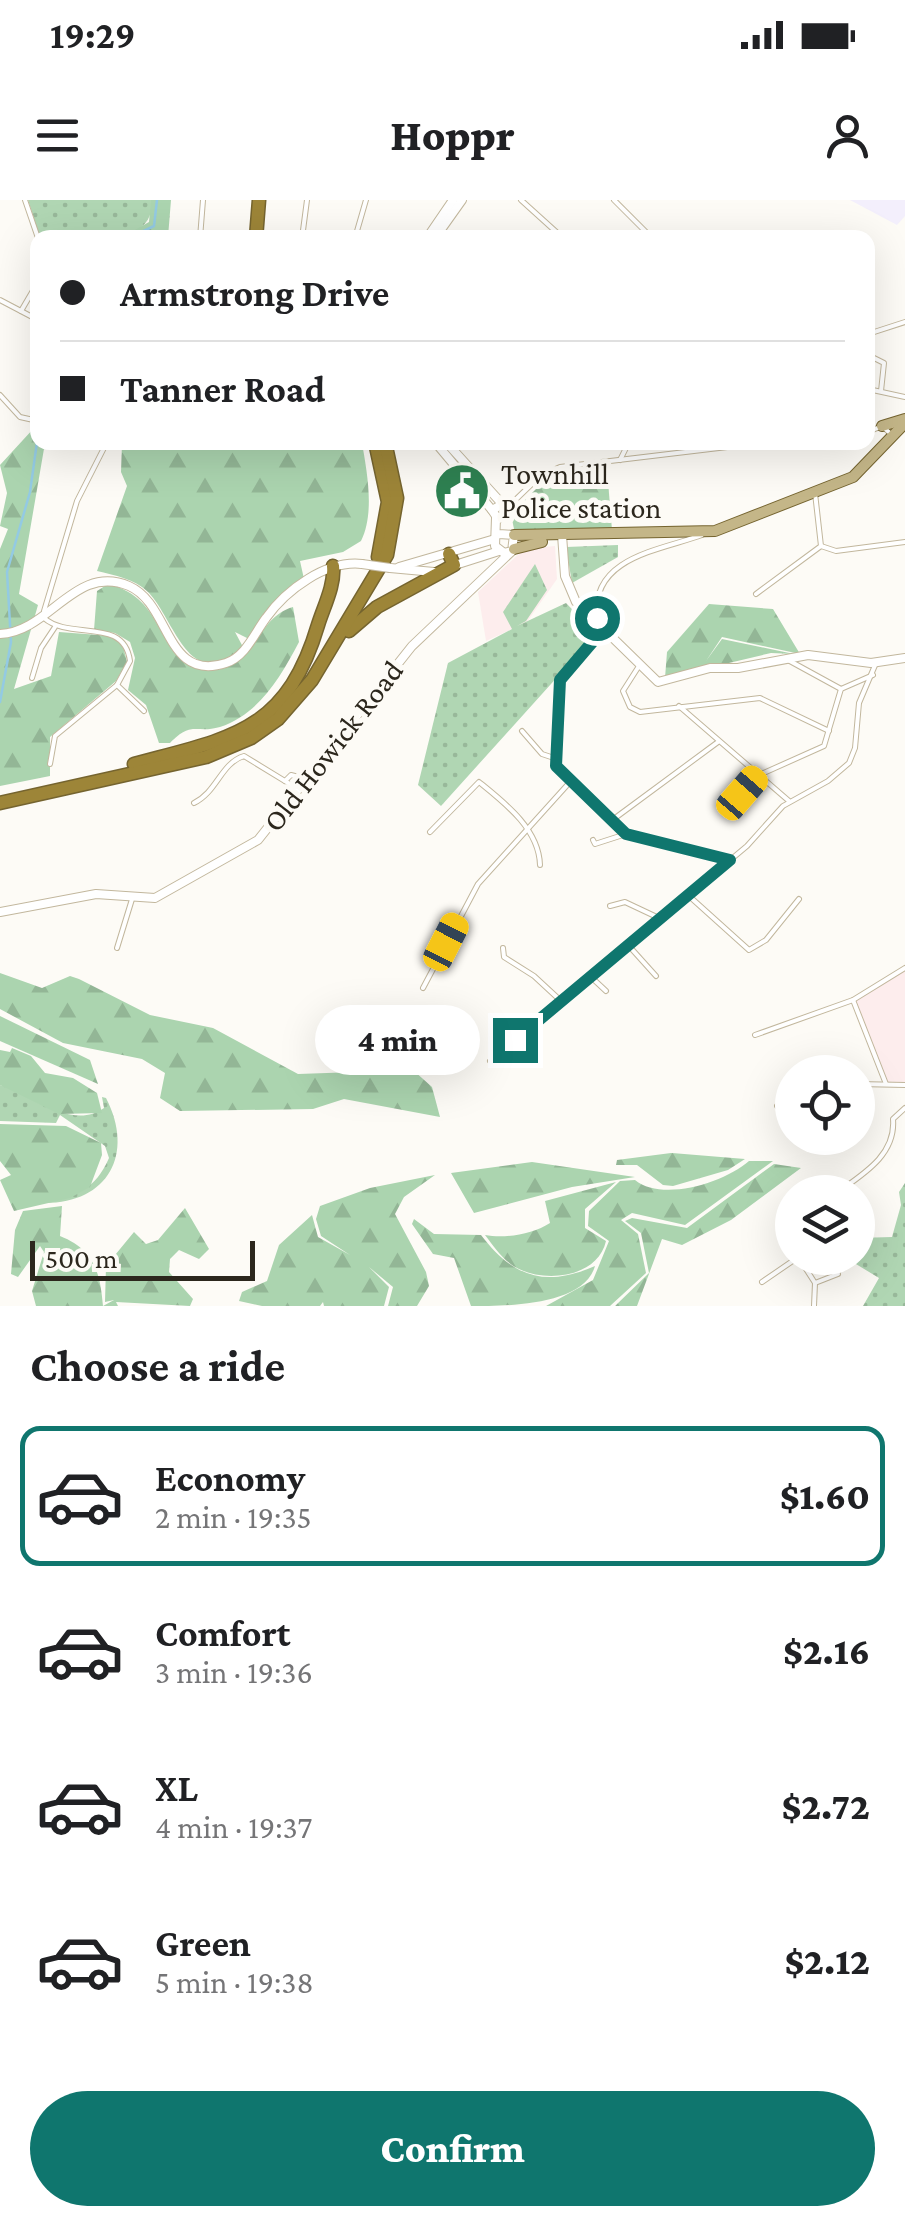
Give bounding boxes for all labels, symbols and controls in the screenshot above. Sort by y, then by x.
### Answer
text: 19:29 [50,14,135,56]
icon: menu [30,108,85,163]
icon: person [820,108,875,163]
text: Hoppr [390,110,515,160]
text: Armstrong Drive [120,272,390,314]
text: Tanner Road [120,368,325,410]
place label: Townhill Police station [501,457,661,524]
public building icon: Townhill Police station [432,461,492,521]
route start [575,596,620,641]
street label: Old Howick Road [256,654,409,837]
car [711,761,773,825]
car [419,908,473,976]
callout: 4 min [315,1005,480,1075]
route end [493,1018,538,1063]
text: 4 min [358,1022,437,1058]
map controls [775,1055,875,1275]
button: locate [775,1055,875,1155]
button: layers [775,1175,875,1275]
scale bar [30,1236,255,1280]
text: 500 m [45,1243,118,1274]
text: Choose a ride [30,1341,285,1391]
icon: car [35,1451,125,1541]
text: Economy [155,1457,305,1499]
text: $1.60 [780,1475,870,1517]
text: 2 min · 19:35 [155,1499,312,1535]
icon: car [35,1606,125,1696]
text: Comfort [155,1612,291,1654]
text: $2.16 [783,1630,870,1672]
text: 3 min · 19:36 [155,1654,313,1690]
icon: car [35,1761,125,1851]
text: XL [155,1767,198,1809]
text: $2.72 [782,1785,870,1827]
text: 4 min · 19:37 [155,1809,312,1845]
icon: car [35,1916,125,2006]
text: Green [155,1922,251,1964]
text: $2.12 [784,1940,870,1982]
text: 5 min · 19:38 [155,1964,314,2000]
button: Confirm [30,2091,875,2206]

